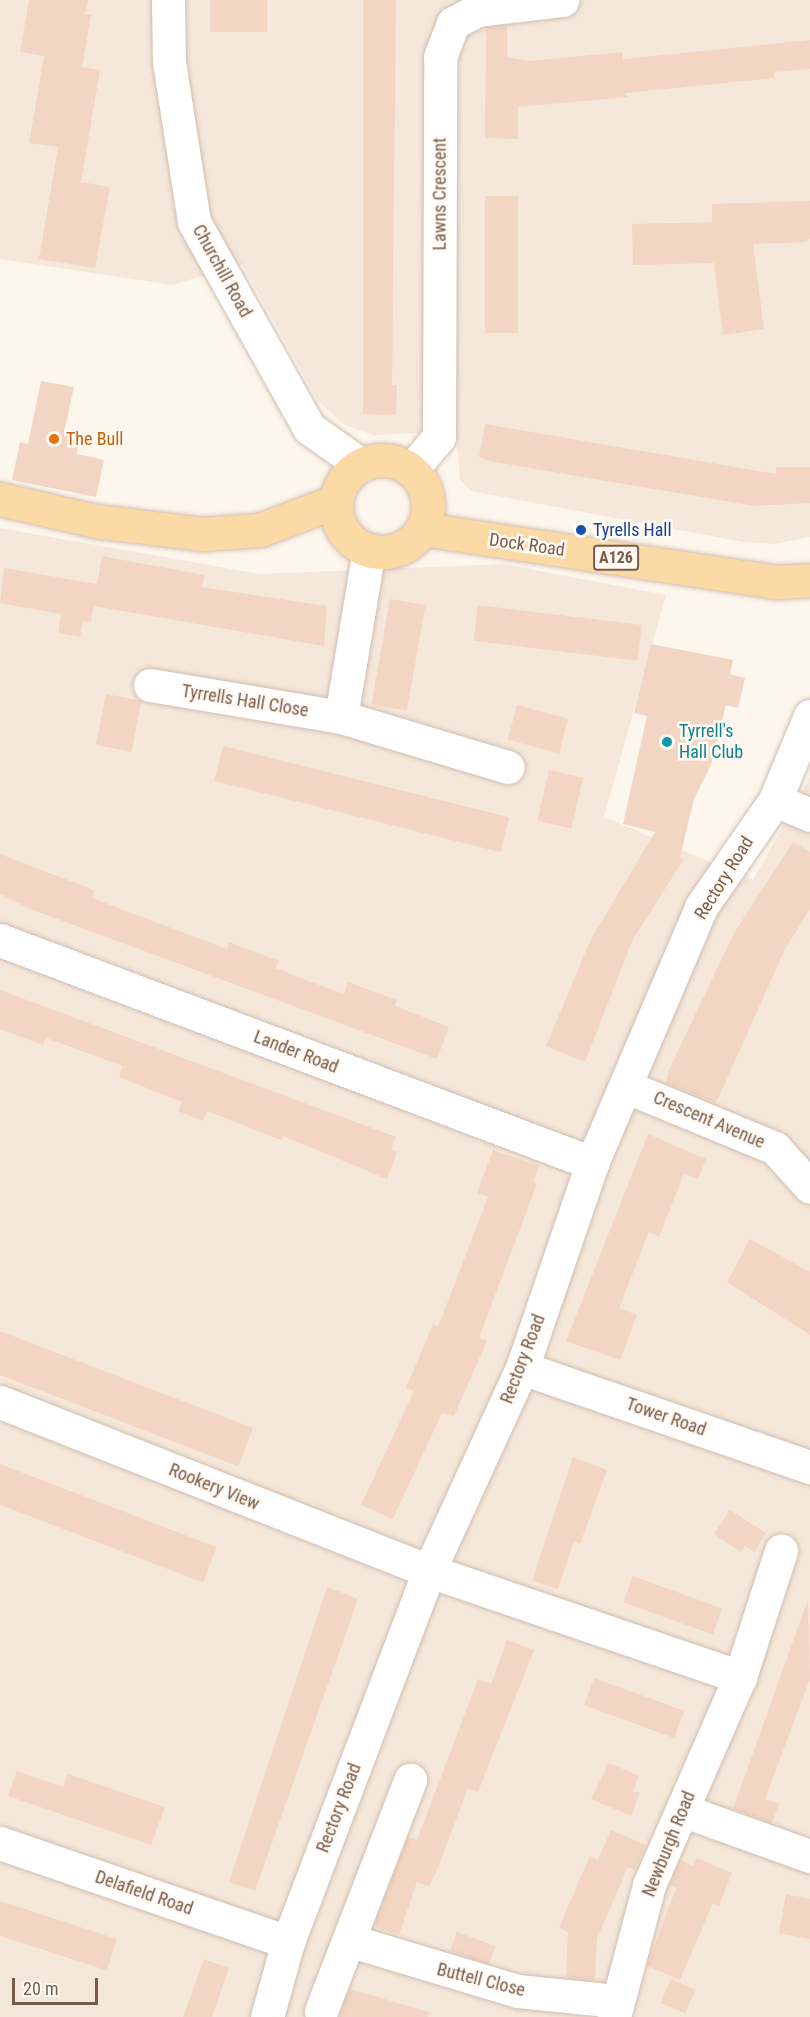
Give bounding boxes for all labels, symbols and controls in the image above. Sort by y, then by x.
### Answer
street label: Lawns Crescent [429,138,451,250]
street label: Churchill Road [188,221,256,321]
place label: The Bull [66,428,123,450]
marker: The Bull [47,432,61,446]
place label: Tyrells Hall [593,519,672,541]
marker: Tyrells Hall [574,523,588,537]
street label: Dock Road [488,529,566,561]
road number: A126 [592,545,640,571]
street label: Tyrrells Hall Close [180,680,310,722]
place label: Tyrrell's Hall Club [679,721,743,764]
marker: Tyrrell's Hall Club [660,735,674,749]
street label: Rectory Road [690,832,758,924]
street label: Lander Road [251,1026,341,1078]
street label: Crescent Avenue [650,1087,768,1153]
street label: Rectory Road [496,1311,550,1407]
street label: Tower Road [623,1393,709,1441]
street label: Rookery View [166,1459,262,1515]
street label: Rectory Road [312,1760,366,1856]
street label: Newburgh Road [638,1788,700,1900]
street label: Delafield Road [92,1866,196,1920]
street label: Buttell Close [435,1959,527,2001]
scale bar [15,1966,100,2004]
text: 20 m [23,1978,58,1999]

